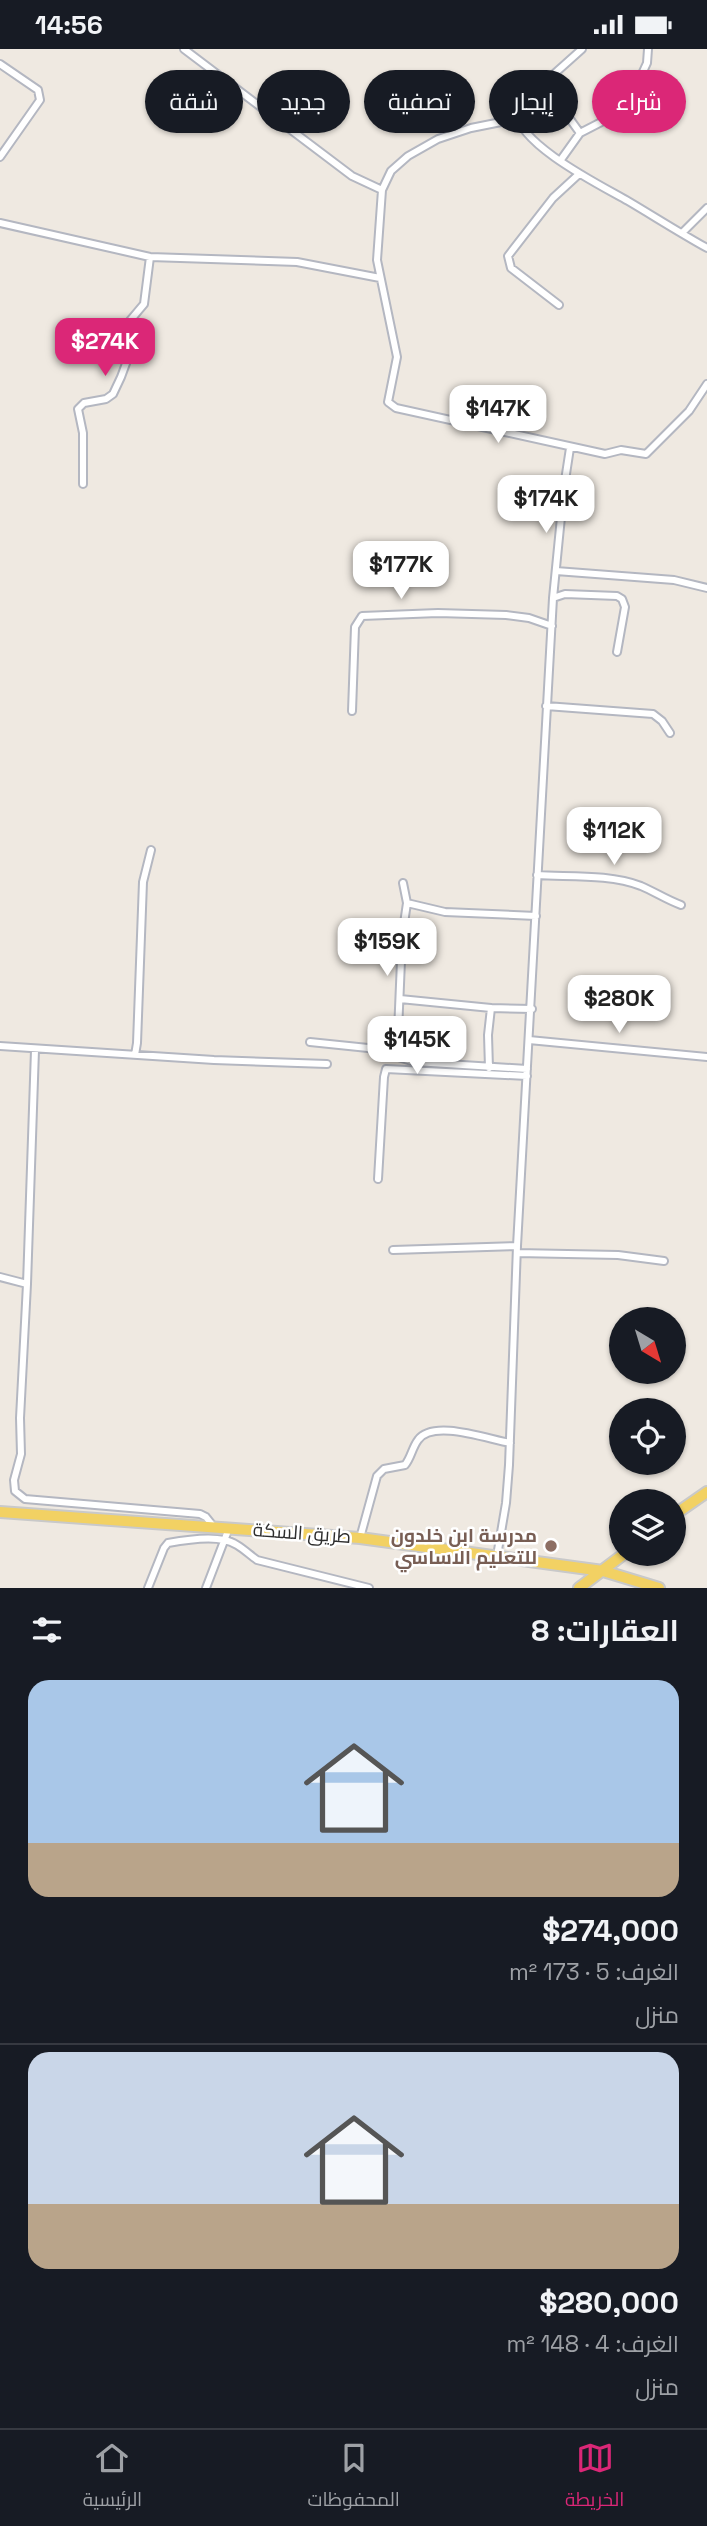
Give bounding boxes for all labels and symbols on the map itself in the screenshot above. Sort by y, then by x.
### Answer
pin: $274K [56,319,154,378]
pin: $147K [449,385,547,445]
pin: $174K [497,475,595,535]
pin: $177K [352,541,450,601]
pin: $112K [565,807,663,867]
pin: $159K [338,919,436,978]
pin: $280K [570,975,668,1035]
pin: $145K [368,1017,466,1076]
north arrow [609,1307,686,1384]
street label: طريق السكة [252,1517,352,1549]
place label: مدرسة ابن خلدون للتعليم الاساسي [391,1523,537,1573]
marker: مدرسة ابن خلدون للتعليم الاساسي [543,1538,559,1554]

